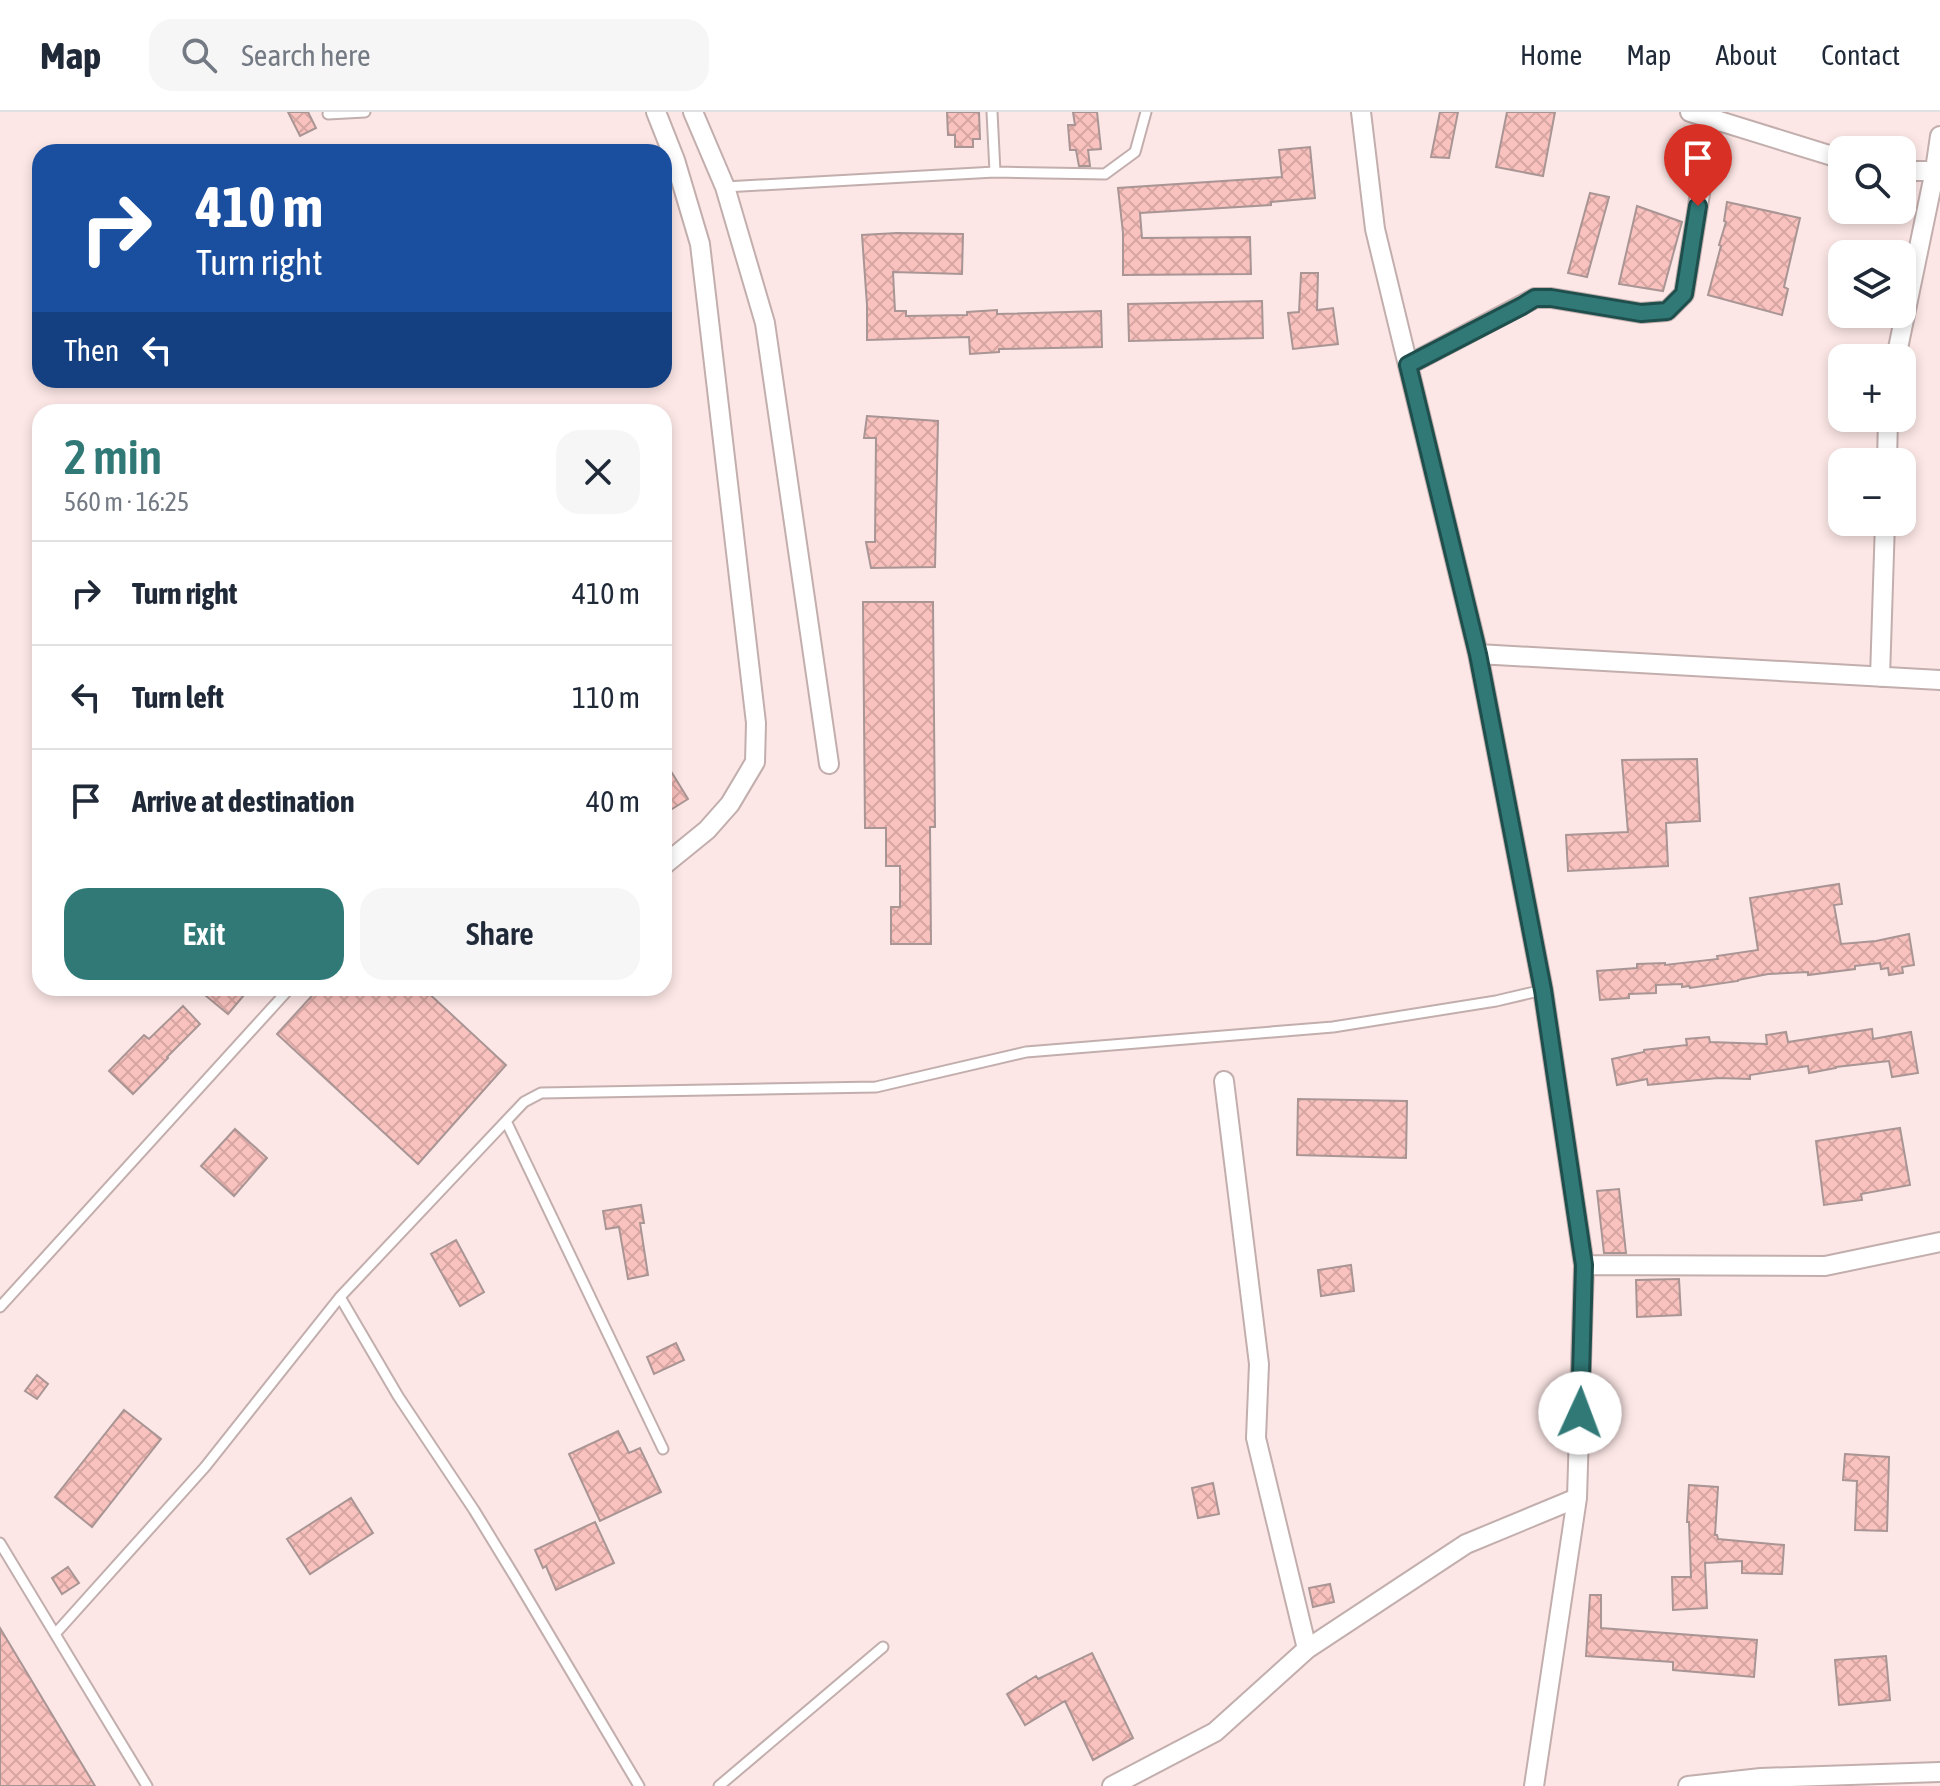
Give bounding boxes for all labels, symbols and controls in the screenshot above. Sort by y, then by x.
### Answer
search box [149,19,709,91]
icon: search [177,33,221,77]
text: Map [40,34,101,77]
text: Search here [241,38,371,72]
text: Home [1520,39,1582,71]
text: Map [1626,39,1671,71]
text: About [1715,39,1777,71]
text: Contact [1821,39,1900,71]
pin [1664,124,1732,206]
icon: arrive [1676,136,1720,180]
map controls [1828,136,1916,536]
button: search [1828,136,1916,224]
text: 410 m [196,175,323,239]
icon: right [64,176,168,280]
button: layers [1828,240,1916,328]
text: Turn right [196,241,323,283]
icon: left [135,328,179,372]
text: Then [64,333,119,367]
button: + [1828,344,1916,432]
text: 2 min [64,429,162,484]
button: close [556,430,640,514]
button: − [1828,448,1916,536]
text: 560 m · 16:25 [64,487,189,517]
icon: right [64,571,108,615]
text: Turn right [132,576,238,610]
text: 410 m [572,576,640,610]
icon: left [64,675,108,719]
text: Turn left [132,680,224,714]
text: 110 m [572,680,640,714]
icon: arrive [64,779,108,823]
text: Arrive at destination [132,784,354,818]
text: 40 m [586,784,640,818]
button: Exit [64,888,344,980]
button: Share [360,888,640,980]
position arrow [1538,1371,1622,1455]

